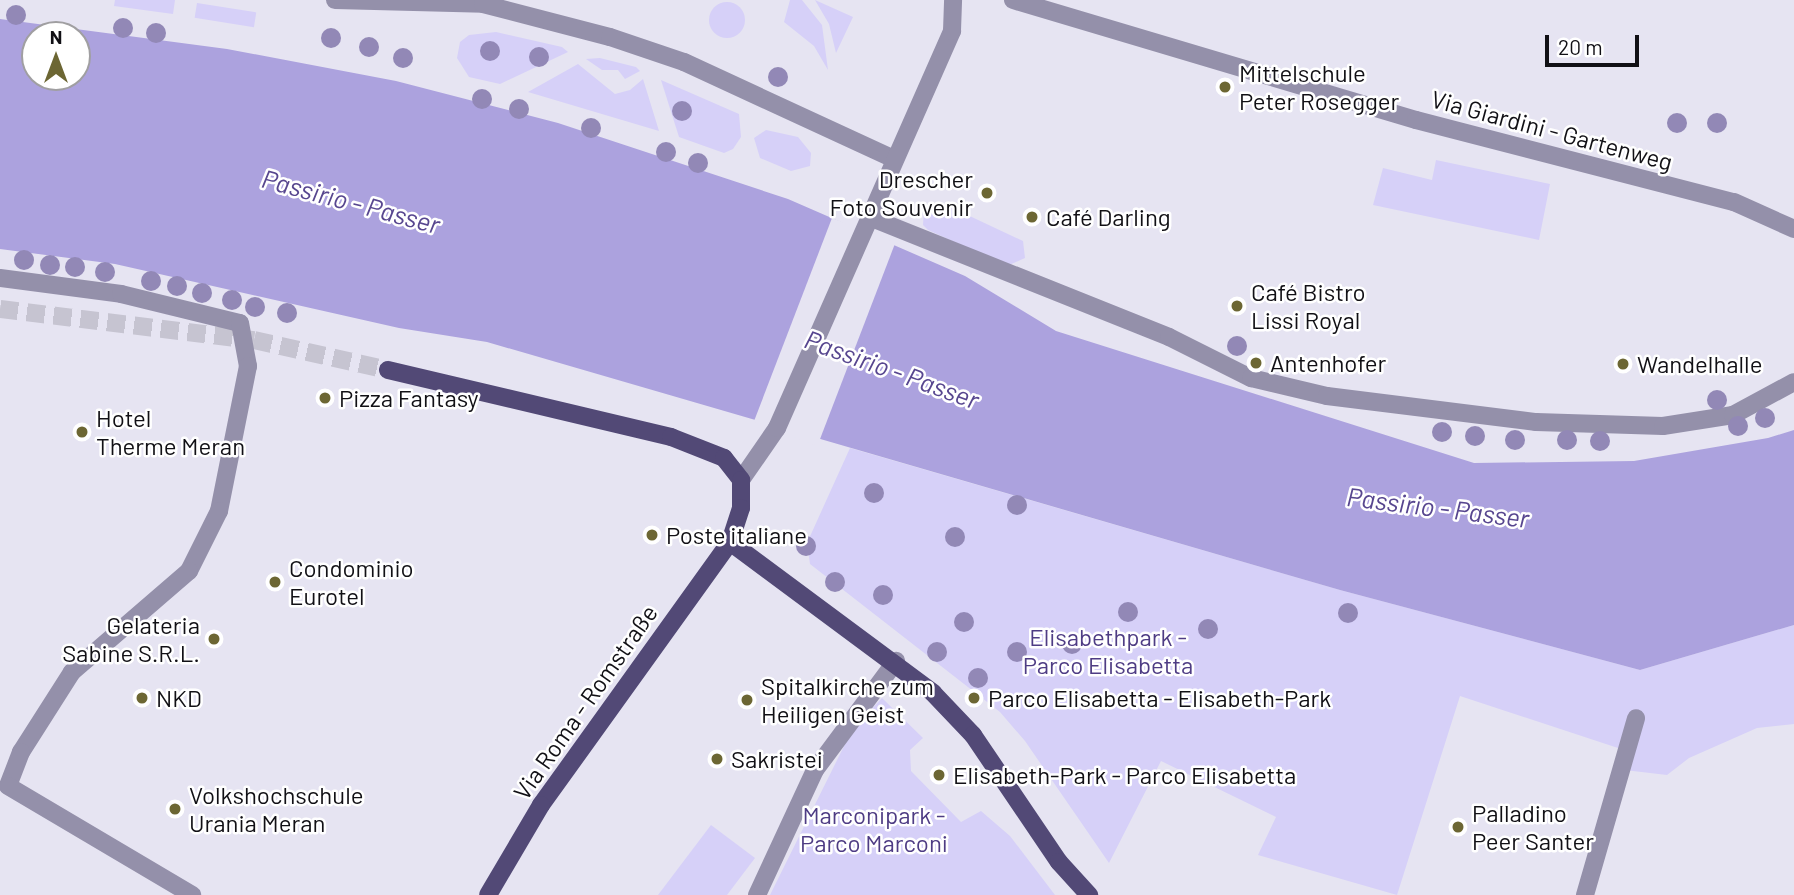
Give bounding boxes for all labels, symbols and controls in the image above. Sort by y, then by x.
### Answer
north arrow [21,21,91,91]
scale bar [1549,21,1644,65]
text: N [50,25,62,48]
text: 20 m [1558,34,1603,59]
place label: Mittelschule Peter Rosegger [1239,59,1399,115]
marker: Mittelschule Peter Rosegger [1217,79,1233,95]
street label: Via Giardini - Gartenweg [1428,84,1676,176]
water label: Passirio - Passer [258,162,444,240]
place label: Drescher Foto Souvenir [830,165,973,221]
marker: Drescher Foto Souvenir [979,185,995,201]
place label: Café Darling [1046,203,1171,231]
marker: Café Darling [1024,209,1040,225]
place label: Café Bistro Lissi Royal [1251,278,1366,334]
marker: Café Bistro Lissi Royal [1229,298,1245,314]
water label: Passirio - Passer [801,323,983,415]
place label: Antenhofer [1270,349,1386,377]
place label: Wandelhalle [1637,350,1762,378]
marker: Antenhofer [1248,355,1264,371]
marker: Wandelhalle [1615,356,1631,372]
place label: Pizza Fantasy [339,384,479,412]
marker: Pizza Fantasy [317,390,333,406]
place label: Hotel Therme Meran [96,404,245,460]
marker: Hotel Therme Meran [74,424,90,440]
water label: Passirio - Passer [1345,480,1531,534]
place label: Poste italiane [666,521,807,549]
marker: Poste italiane [644,527,660,543]
place label: Condominio Eurotel [289,554,414,610]
marker: Condominio Eurotel [267,574,283,590]
street label: Via Roma - Romstraße [507,599,663,805]
place label: Gelateria Sabine S.R.L. [62,611,200,667]
park label: Elisabethpark - Parco Elisabetta [1023,623,1193,679]
marker: Gelateria Sabine S.R.L. [206,631,222,647]
place label: Spitalkirche zum Heiligen Geist [761,672,934,728]
place label: NKD [156,684,202,712]
place label: Parco Elisabetta - Elisabeth-Park [988,684,1331,712]
marker: NKD [134,690,150,706]
marker: Parco Elisabetta - Elisabeth-Park [966,690,982,706]
marker: Spitalkirche zum Heiligen Geist [739,692,755,708]
place label: Sakristei [731,745,823,773]
marker: Sakristei [709,751,725,767]
place label: Elisabeth-Park - Parco Elisabetta [953,761,1296,789]
marker: Elisabeth-Park - Parco Elisabetta [931,767,947,783]
place label: Volkshochschule Urania Meran [189,781,363,837]
place label: Palladino Peer Santer [1472,799,1594,855]
marker: Volkshochschule Urania Meran [167,801,183,817]
park label: Marconipark - Parco Marconi [800,801,948,857]
marker: Palladino Peer Santer [1450,819,1466,835]

